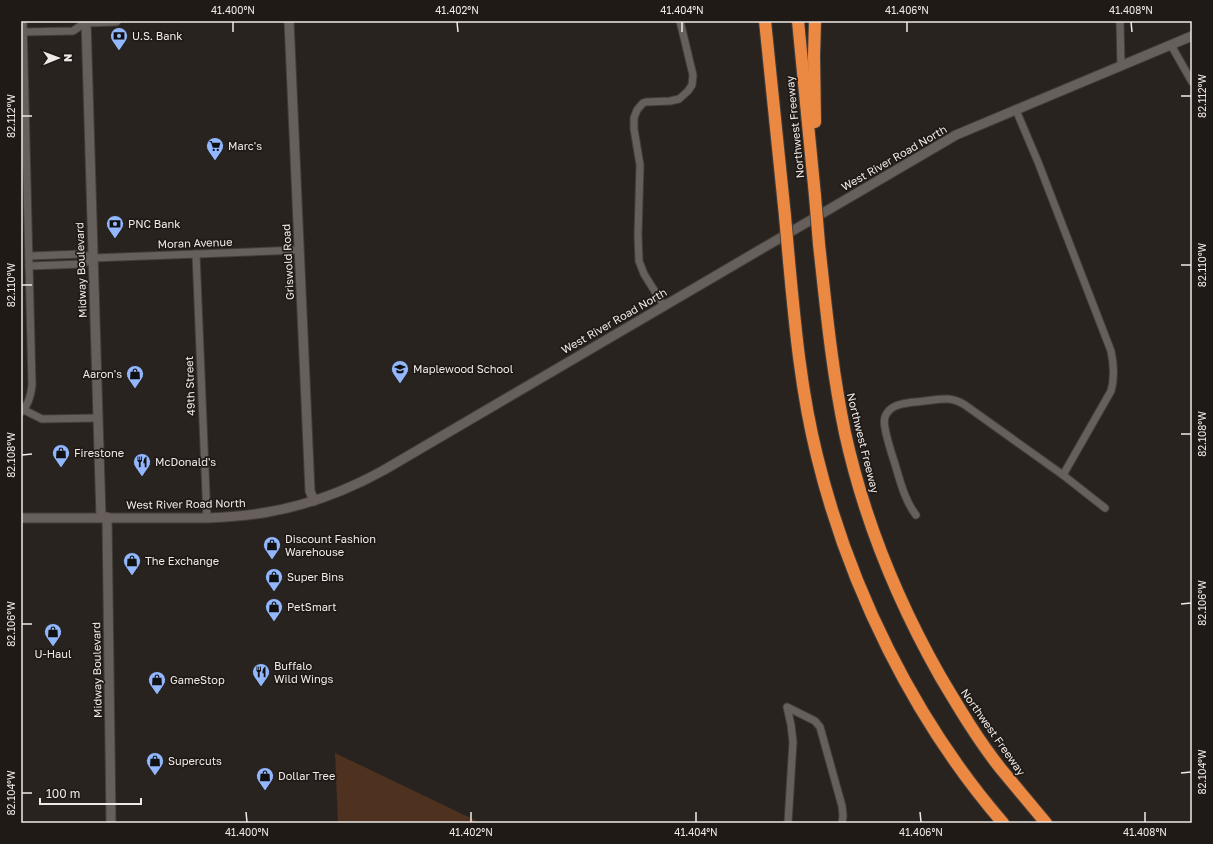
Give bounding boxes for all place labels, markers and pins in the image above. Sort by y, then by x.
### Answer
bank icon: U.S. Bank [109,26,129,51]
place label: U.S. Bank [132,29,182,42]
supermarket icon: Marc's [205,136,225,161]
place label: Marc's [228,139,262,152]
bank icon: PNC Bank [105,214,125,239]
place label: PNC Bank [128,217,180,230]
school or university icon: Maplewood School [390,359,410,384]
place label: Maplewood School [413,362,514,375]
shop icon: Aaron's [125,364,145,389]
place label: Aaron's [83,367,122,380]
shop icon: Firestone [51,443,71,468]
place label: Firestone [74,446,124,459]
restaurant icon: McDonald's [132,452,152,477]
place label: McDonald's [155,455,216,468]
place label: Discount Fashion Warehouse [285,532,376,558]
shop icon: Discount Fashion Warehouse [262,535,282,560]
shop icon: The Exchange [122,551,142,576]
place label: The Exchange [145,554,219,567]
shop icon: Super Bins [264,567,284,592]
place label: Super Bins [287,570,344,583]
shop icon: PetSmart [264,597,284,622]
place label: PetSmart [287,600,337,613]
shop icon: U-Haul [43,622,63,647]
place label: U-Haul [35,647,72,660]
place label: Buffalo Wild Wings [274,659,333,685]
restaurant icon: Buffalo Wild Wings [251,662,271,687]
shop icon: GameStop [147,670,167,695]
place label: GameStop [170,673,225,686]
shop icon: Supercuts [145,751,165,776]
place label: Supercuts [168,754,222,767]
shop icon: Dollar Tree [255,766,275,791]
place label: Dollar Tree [278,769,335,782]

